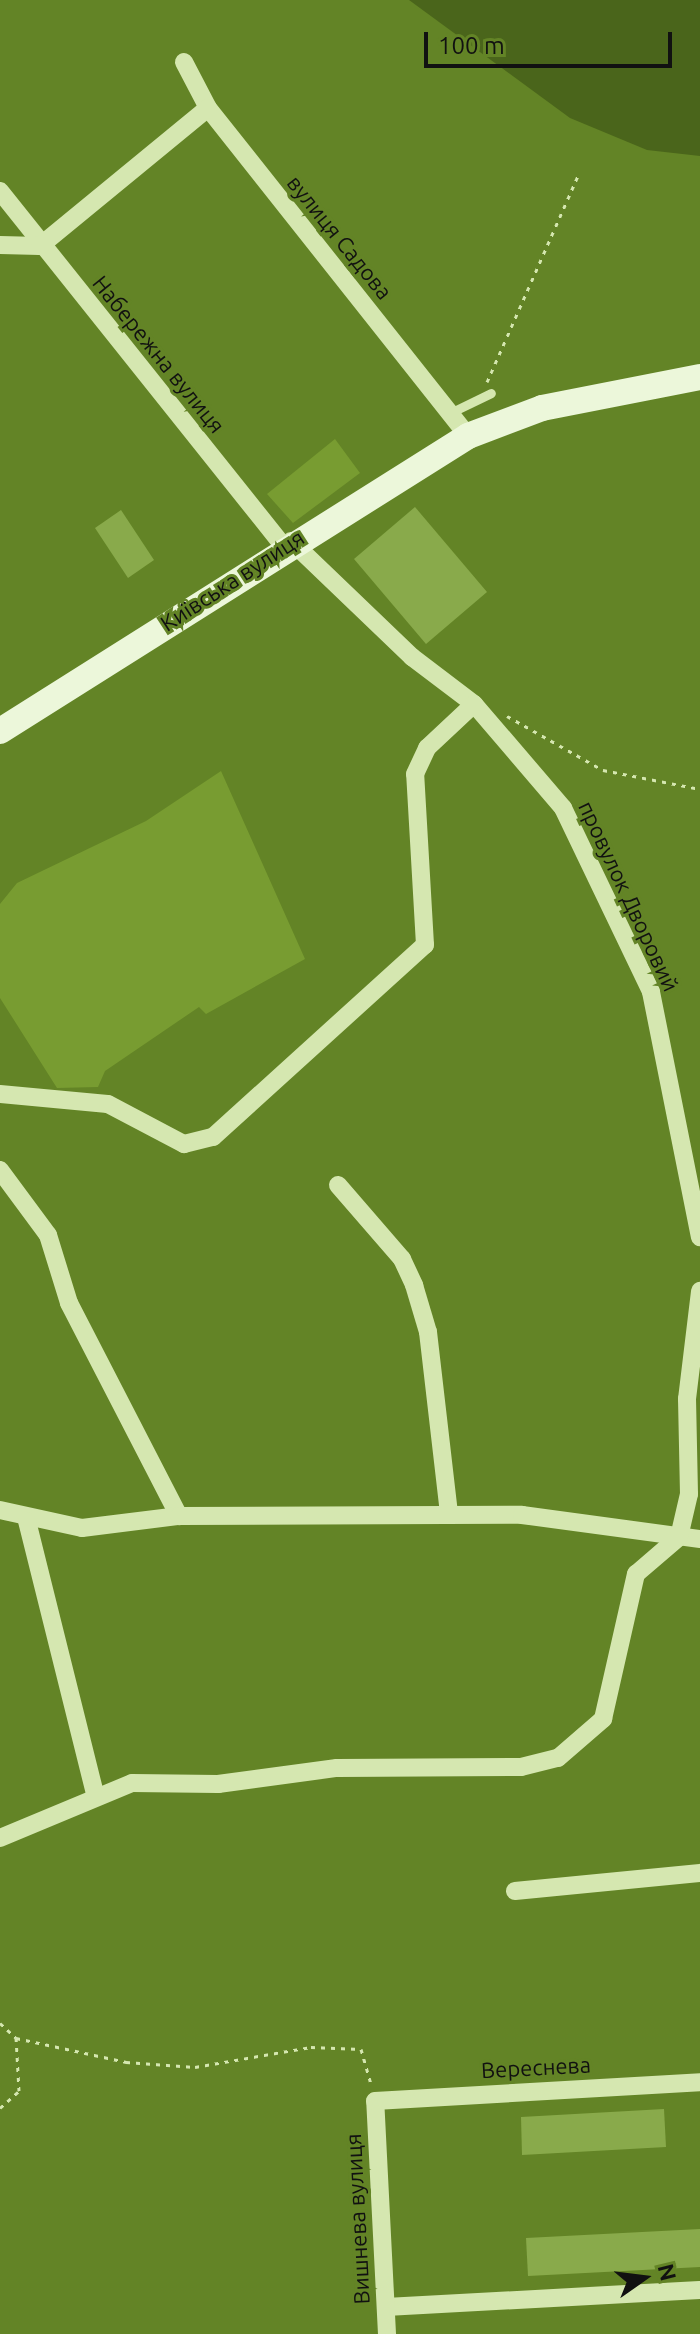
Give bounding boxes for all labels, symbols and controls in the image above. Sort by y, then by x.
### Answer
scale bar [428,16,676,66]
text: 100 m [438,32,505,59]
street label: вулиця Садова [282,170,398,304]
street label: Набережна вулиця [87,270,231,438]
street label: Київська вулиця [155,524,309,636]
street label: провулок Дворовий [573,797,685,995]
street label: Вереснева [480,2051,592,2083]
street label: Вишнева вулиця [339,2133,375,2305]
north arrow [604,2238,684,2318]
text: N [654,2261,682,2283]

